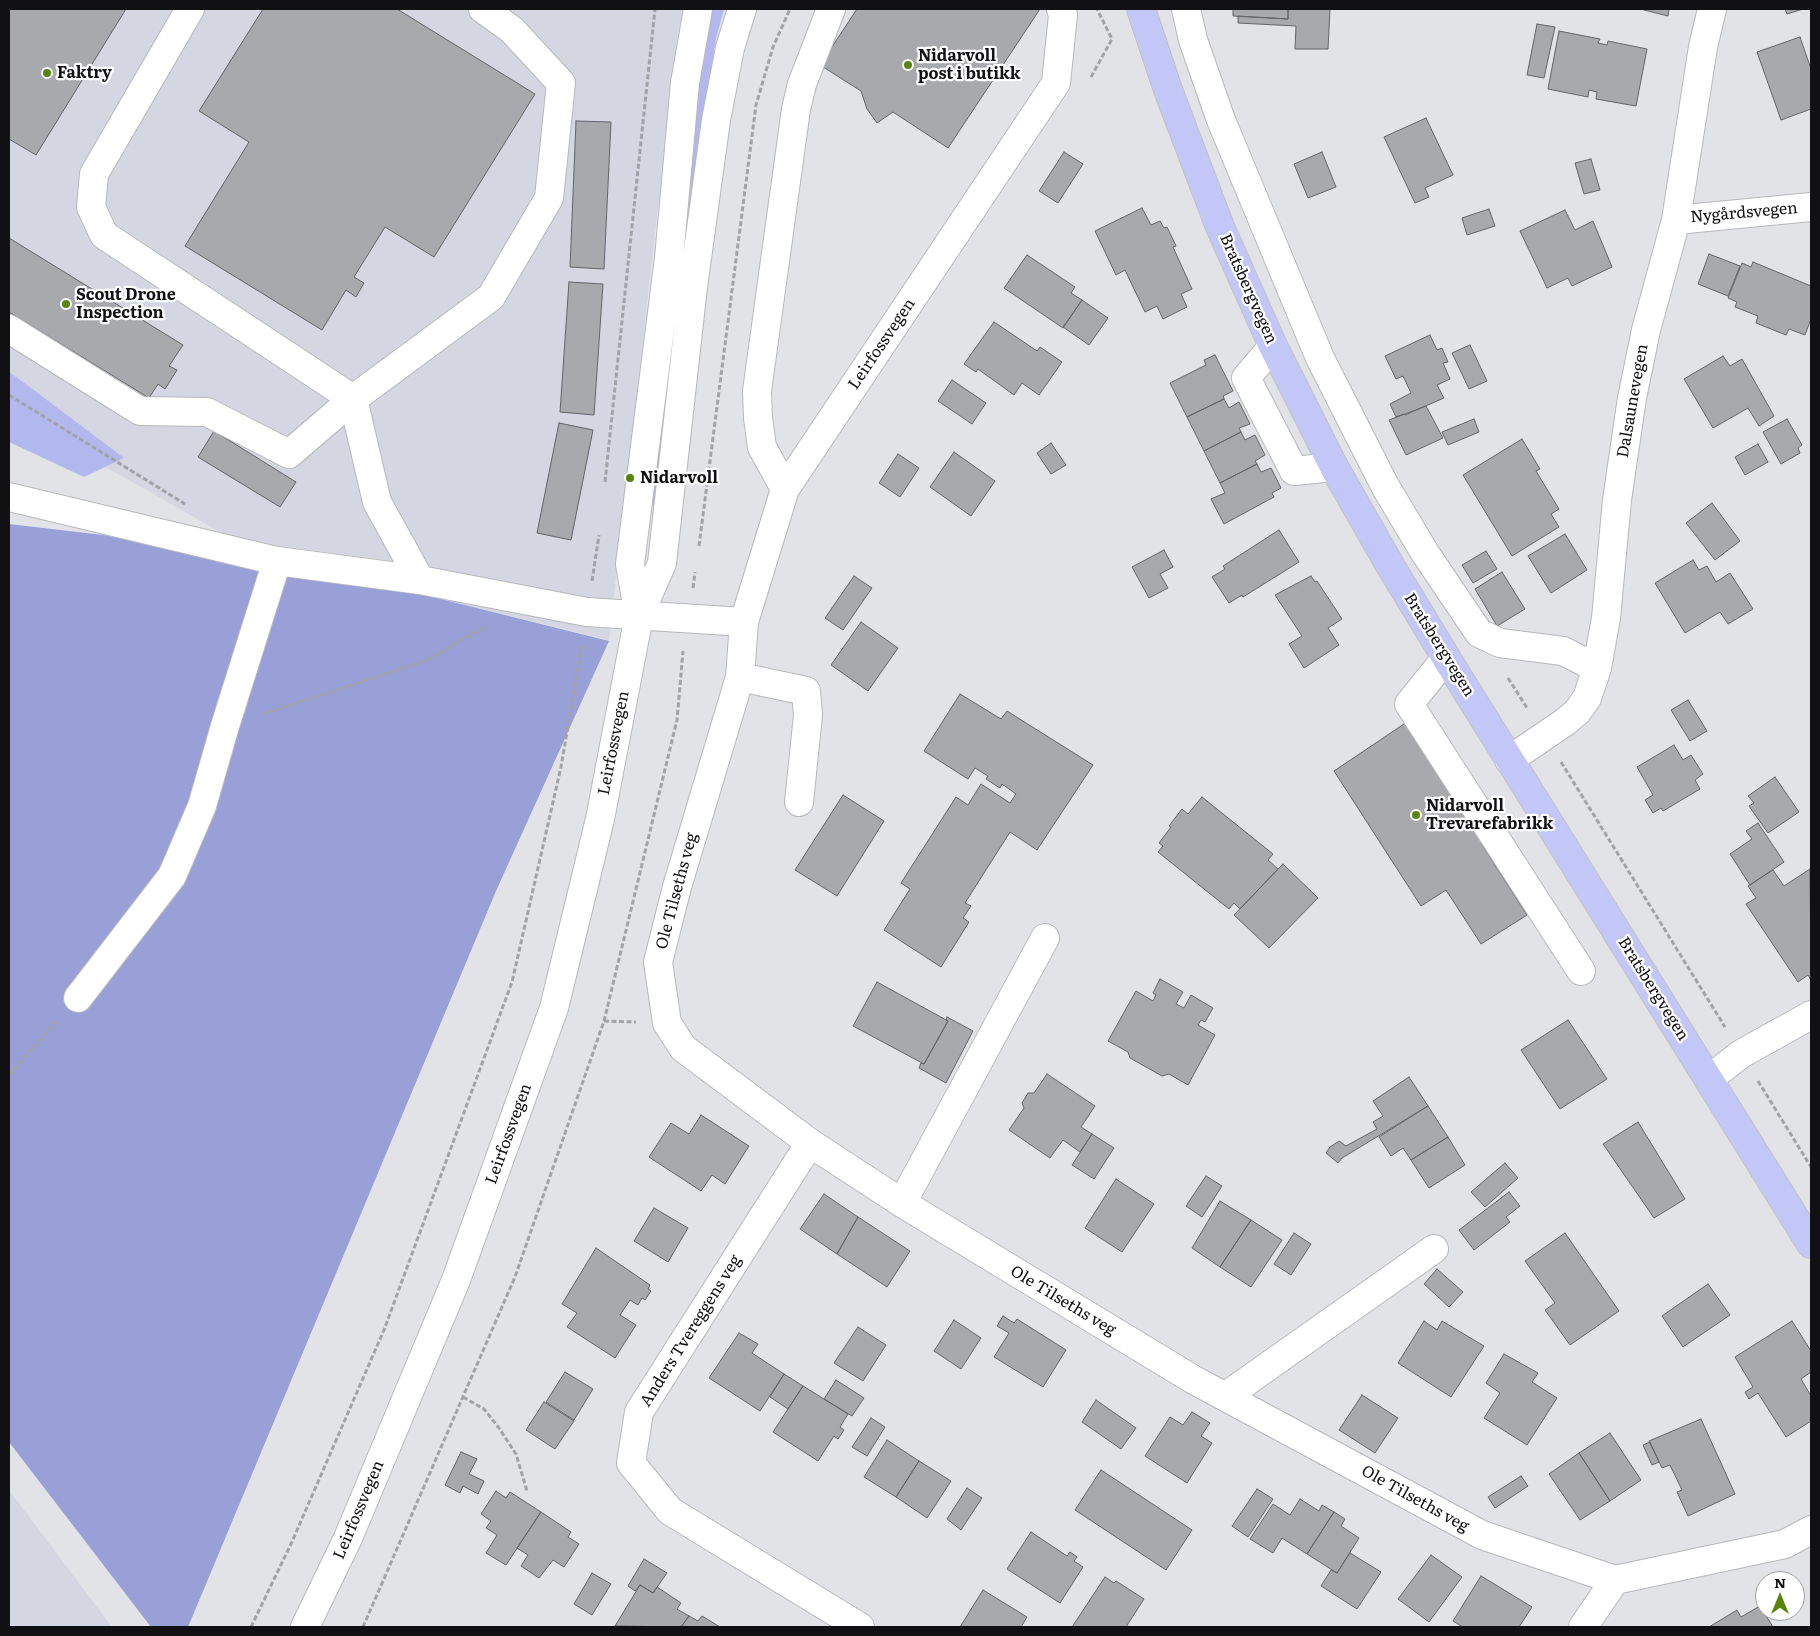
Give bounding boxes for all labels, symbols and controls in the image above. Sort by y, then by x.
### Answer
place label: Nidarvoll post i butikk [918,46,1021,84]
marker: Nidarvoll post i butikk [902,59,914,71]
place label: Faktry [57,63,112,83]
marker: Faktry [41,67,53,79]
street label: Nygårdsvegen [1690,199,1798,227]
street label: Bratsbergvegen [1215,231,1281,347]
place label: Scout Drone Inspection [76,285,176,323]
street label: Leirfossvegen [845,295,919,393]
marker: Scout Drone Inspection [60,298,72,310]
street label: Dalsaunevegen [1614,343,1652,459]
place label: Nidarvoll [640,468,718,488]
marker: Nidarvoll [624,472,636,484]
street label: Bratsbergvegen [1399,590,1479,700]
street label: Leirfossvegen [595,689,633,797]
place label: Nidarvoll Trevarefabrikk [1426,796,1553,834]
marker: Nidarvoll Trevarefabrikk [1410,809,1422,821]
street label: Ole Tilseths veg [652,831,702,951]
street label: Bratsbergvegen [1613,934,1693,1044]
street label: Leirfossvegen [482,1081,536,1187]
street label: Anders Tvereggens veg [636,1252,746,1410]
street label: Ole Tilseths veg [1007,1262,1119,1340]
street label: Leirfossvegen [330,1458,388,1562]
street label: Ole Tilseths veg [1358,1462,1472,1536]
north arrow [1755,1571,1805,1621]
text: N [1774,1572,1786,1592]

